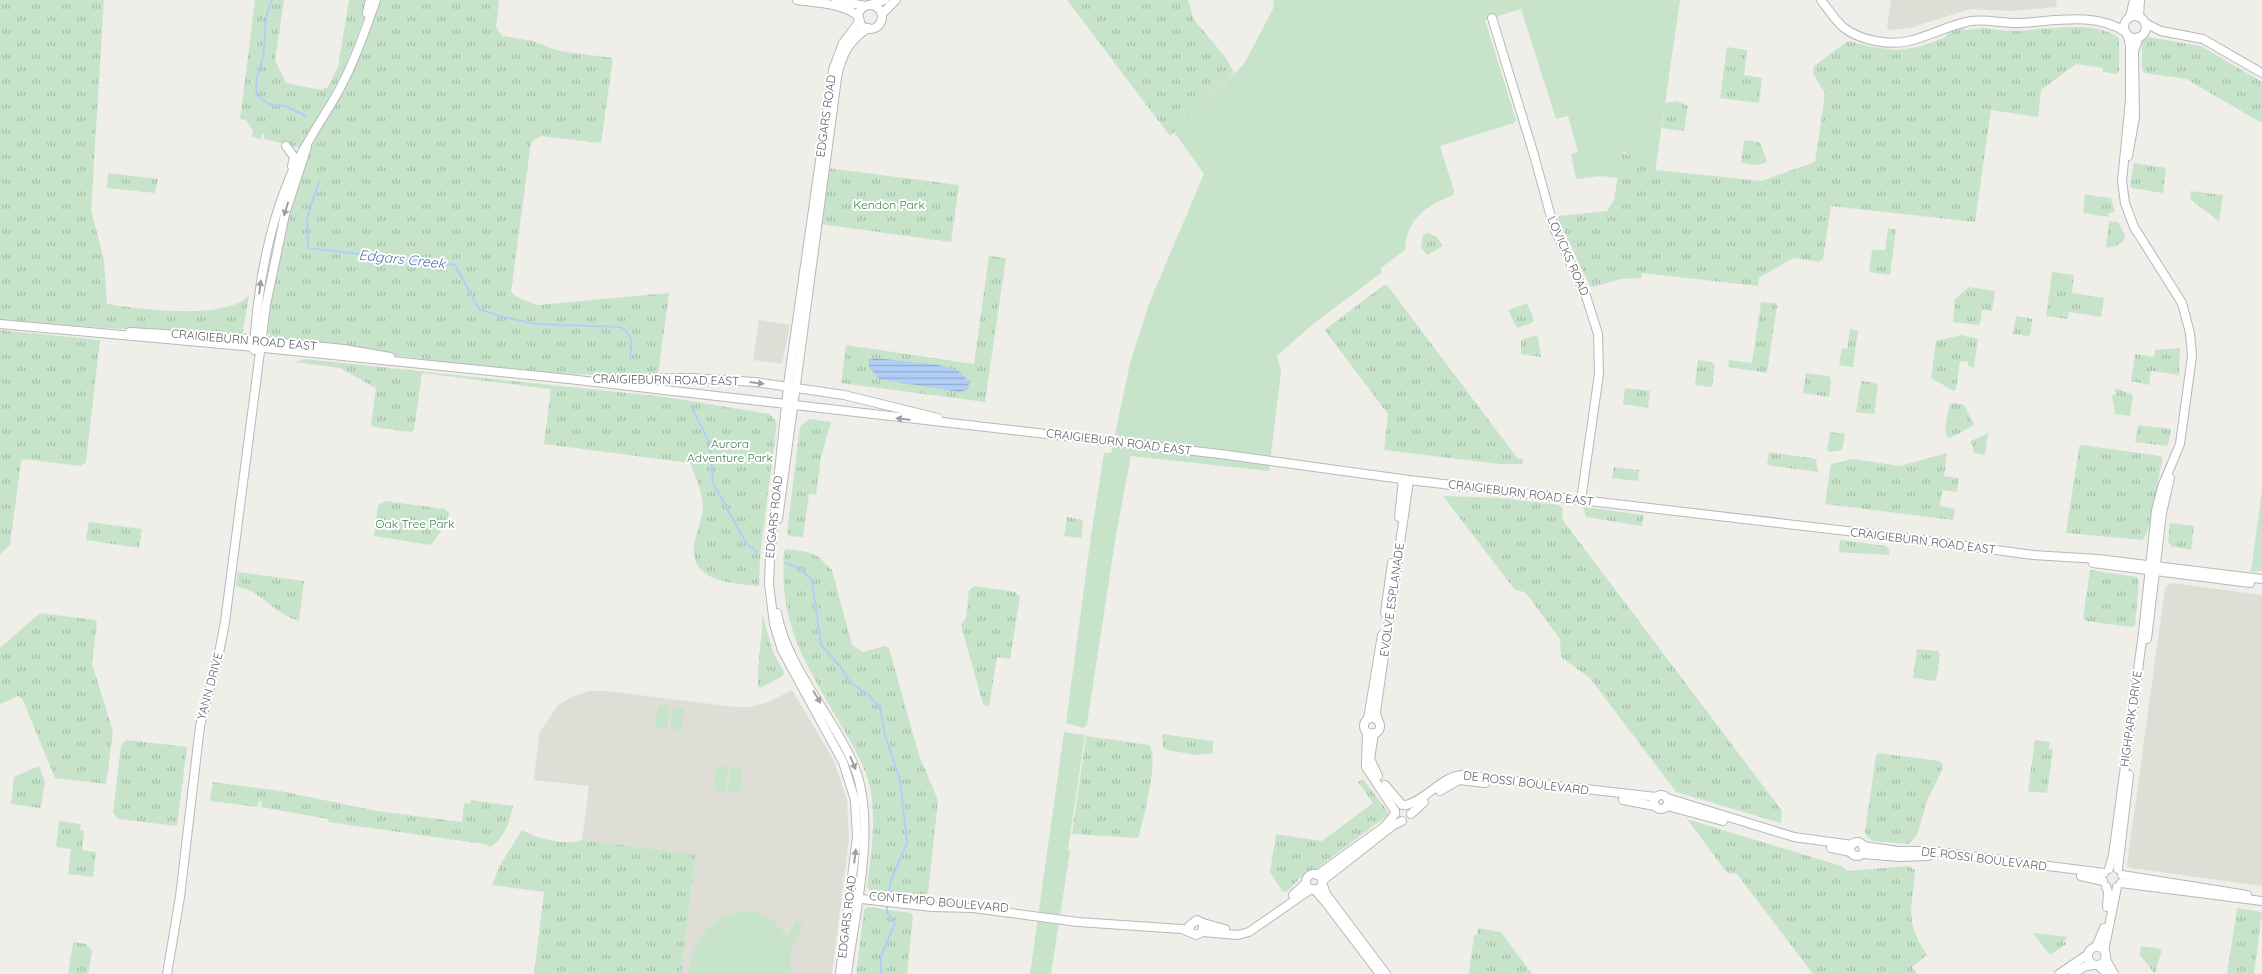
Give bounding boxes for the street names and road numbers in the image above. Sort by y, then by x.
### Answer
street label: EDGARS ROAD [812,73,839,158]
street label: LOVICKS ROAD [1544,214,1593,298]
street label: CRAIGIEBURN ROAD EAST [170,326,318,353]
street label: CRAIGIEBURN ROAD EAST [593,371,739,388]
street label: CRAIGIEBURN ROAD EAST [1045,425,1193,458]
street label: EDGARS ROAD [762,474,785,559]
street label: CRAIGIEBURN ROAD EAST [1447,476,1595,509]
street label: CRAIGIEBURN ROAD EAST [1849,524,1997,557]
street label: EVOLVE ESPLANADE [1376,542,1407,658]
street label: YANN DRIVE [193,650,226,721]
street label: HIGHPARK DRIVE [2116,670,2145,768]
street label: DE ROSSI BOULEVARD [1462,767,1590,798]
street label: DE ROSSI BOULEVARD [1920,843,2048,874]
street label: EDGARS ROAD [834,874,859,959]
street label: CONTEMPO BOULEVARD [869,888,1010,915]

